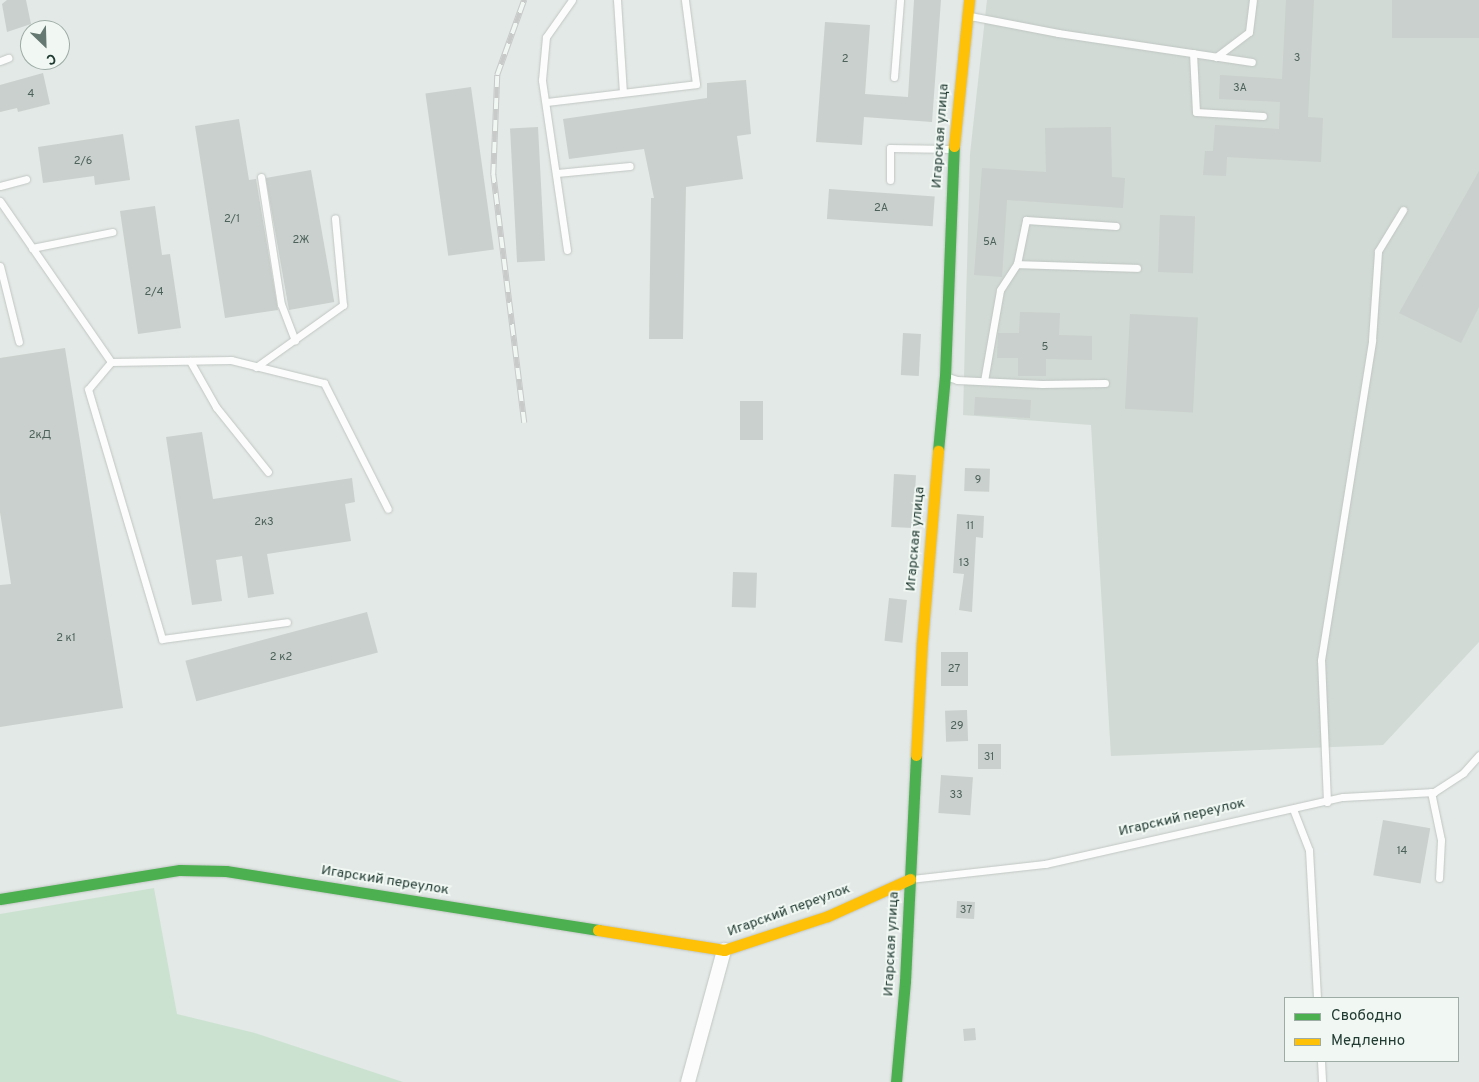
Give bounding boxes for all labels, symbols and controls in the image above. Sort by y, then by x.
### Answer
north arrow [20,20,70,70]
text: С [43,49,58,68]
house number: 3 [1294,51,1300,65]
house number: 2 [842,52,848,66]
house number: 3А [1233,81,1247,95]
street label: Игарская улица [929,83,953,189]
house number: 4 [28,87,34,101]
house number: 2/6 [74,154,92,168]
house number: 2А [874,201,888,215]
house number: 2/1 [224,212,240,226]
house number: 2Ж [292,233,310,247]
house number: 5А [983,235,997,249]
house number: 2/4 [145,285,163,299]
house number: 5 [1042,340,1048,354]
house number: 2кД [29,428,51,442]
house number: 9 [975,473,981,487]
street label: Игарская улица [903,486,929,592]
house number: 2к3 [254,515,274,529]
house number: 11 [966,519,974,533]
house number: 13 [959,556,969,570]
house number: 2 к1 [56,631,76,645]
house number: 2 к2 [270,650,292,664]
house number: 27 [948,662,960,676]
house number: 29 [950,719,964,733]
house number: 31 [984,750,994,764]
house number: 33 [949,788,963,802]
street label: Игарский переулок [1117,795,1247,841]
house number: 14 [1397,844,1407,858]
street label: Игарский переулок [320,863,450,899]
street label: Игарский переулок [725,881,853,941]
street label: Игарская улица [881,891,903,997]
house number: 37 [960,903,972,917]
legend [1284,997,1459,1062]
text: Свободно [1331,1007,1402,1026]
text: Медленно [1331,1032,1405,1051]

